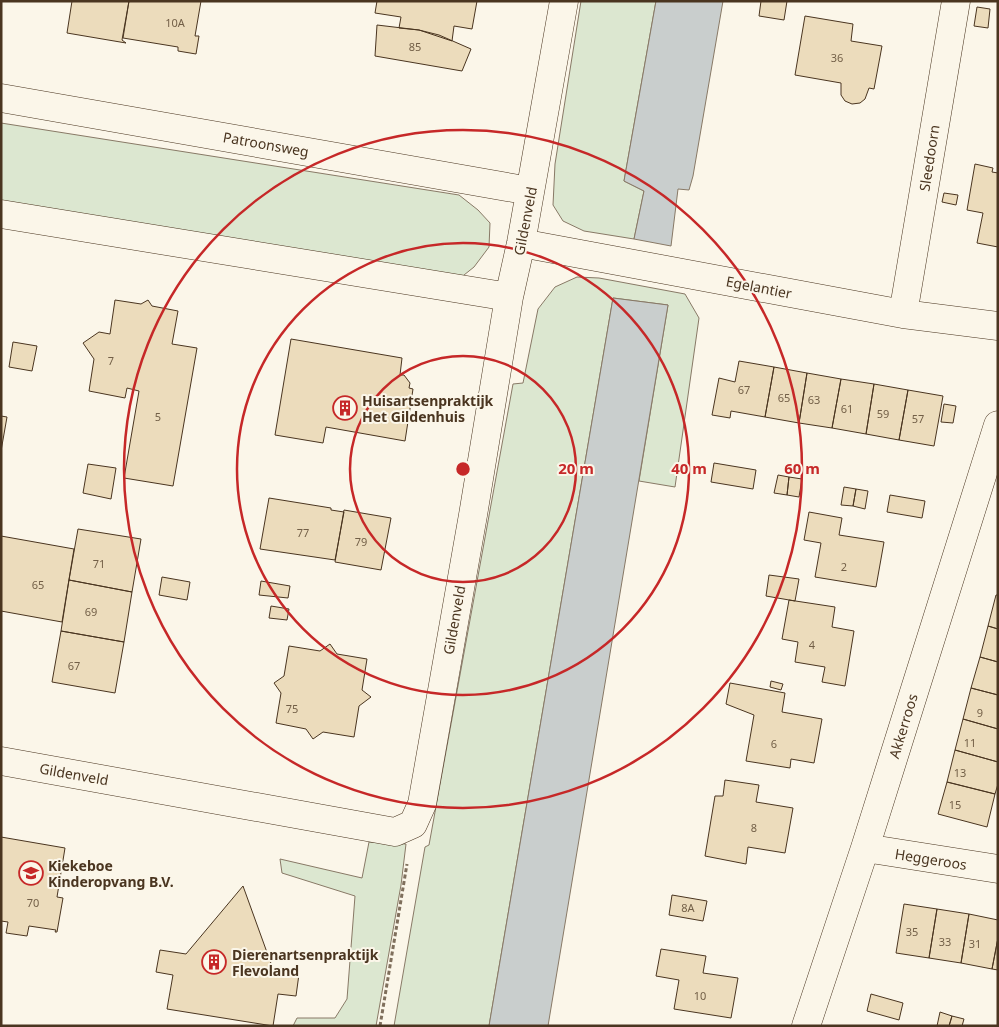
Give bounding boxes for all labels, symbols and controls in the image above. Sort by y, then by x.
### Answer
house number: 10A [165,15,186,30]
house number: 85 [409,39,421,54]
house number: 36 [831,50,843,65]
street label: Sleedoorn [914,123,944,193]
street label: Patroonsweg [222,127,310,161]
street label: Gildenveld [509,185,541,257]
street label: Egelantier [724,271,794,303]
house number: 7 [108,353,114,368]
house number: 67 [738,382,750,397]
house number: 65 [778,390,790,405]
place label: Huisartsenpraktijk Het Gildenhuis [362,391,494,426]
house number: 63 [808,392,820,407]
building icon: Huisartsenpraktijk Het Gildenhuis [332,395,358,421]
house number: 61 [841,401,853,416]
house number: 59 [877,406,889,421]
house number: 5 [155,409,161,424]
house number: 57 [912,411,924,426]
text: 20 m [558,458,594,478]
text: 40 m [671,458,707,478]
text: 60 m [784,458,820,478]
centre of rings [454,460,472,478]
house number: 77 [297,525,309,540]
house number: 79 [355,534,367,549]
house number: 71 [93,556,105,571]
house number: 2 [841,559,847,574]
house number: 65 [32,577,44,592]
street label: Gildenveld [439,584,469,656]
house number: 69 [85,604,97,619]
house number: 4 [809,637,816,652]
house number: 67 [68,658,80,673]
street label: Akkerroos [884,691,922,761]
house number: 75 [286,701,298,716]
house number: 9 [977,705,983,720]
house number: 11 [964,735,976,750]
house number: 6 [771,736,777,751]
street label: Gildenveld [38,759,110,789]
house number: 13 [954,765,966,780]
house number: 15 [949,797,961,812]
house number: 8 [751,820,757,835]
street label: Heggeroos [894,844,969,874]
place label: Kiekeboe Kinderopvang B.V. [48,856,174,891]
school or university icon: Kiekeboe Kinderopvang B.V. [18,860,44,886]
house number: 70 [27,895,39,910]
house number: 8A [681,900,696,915]
house number: 35 [906,924,918,939]
house number: 33 [939,934,951,949]
house number: 31 [969,936,981,951]
place label: Dierenartsenpraktijk Flevoland [232,945,379,980]
building icon: Dierenartsenpraktijk Flevoland [201,949,227,975]
house number: 10 [694,988,706,1003]

